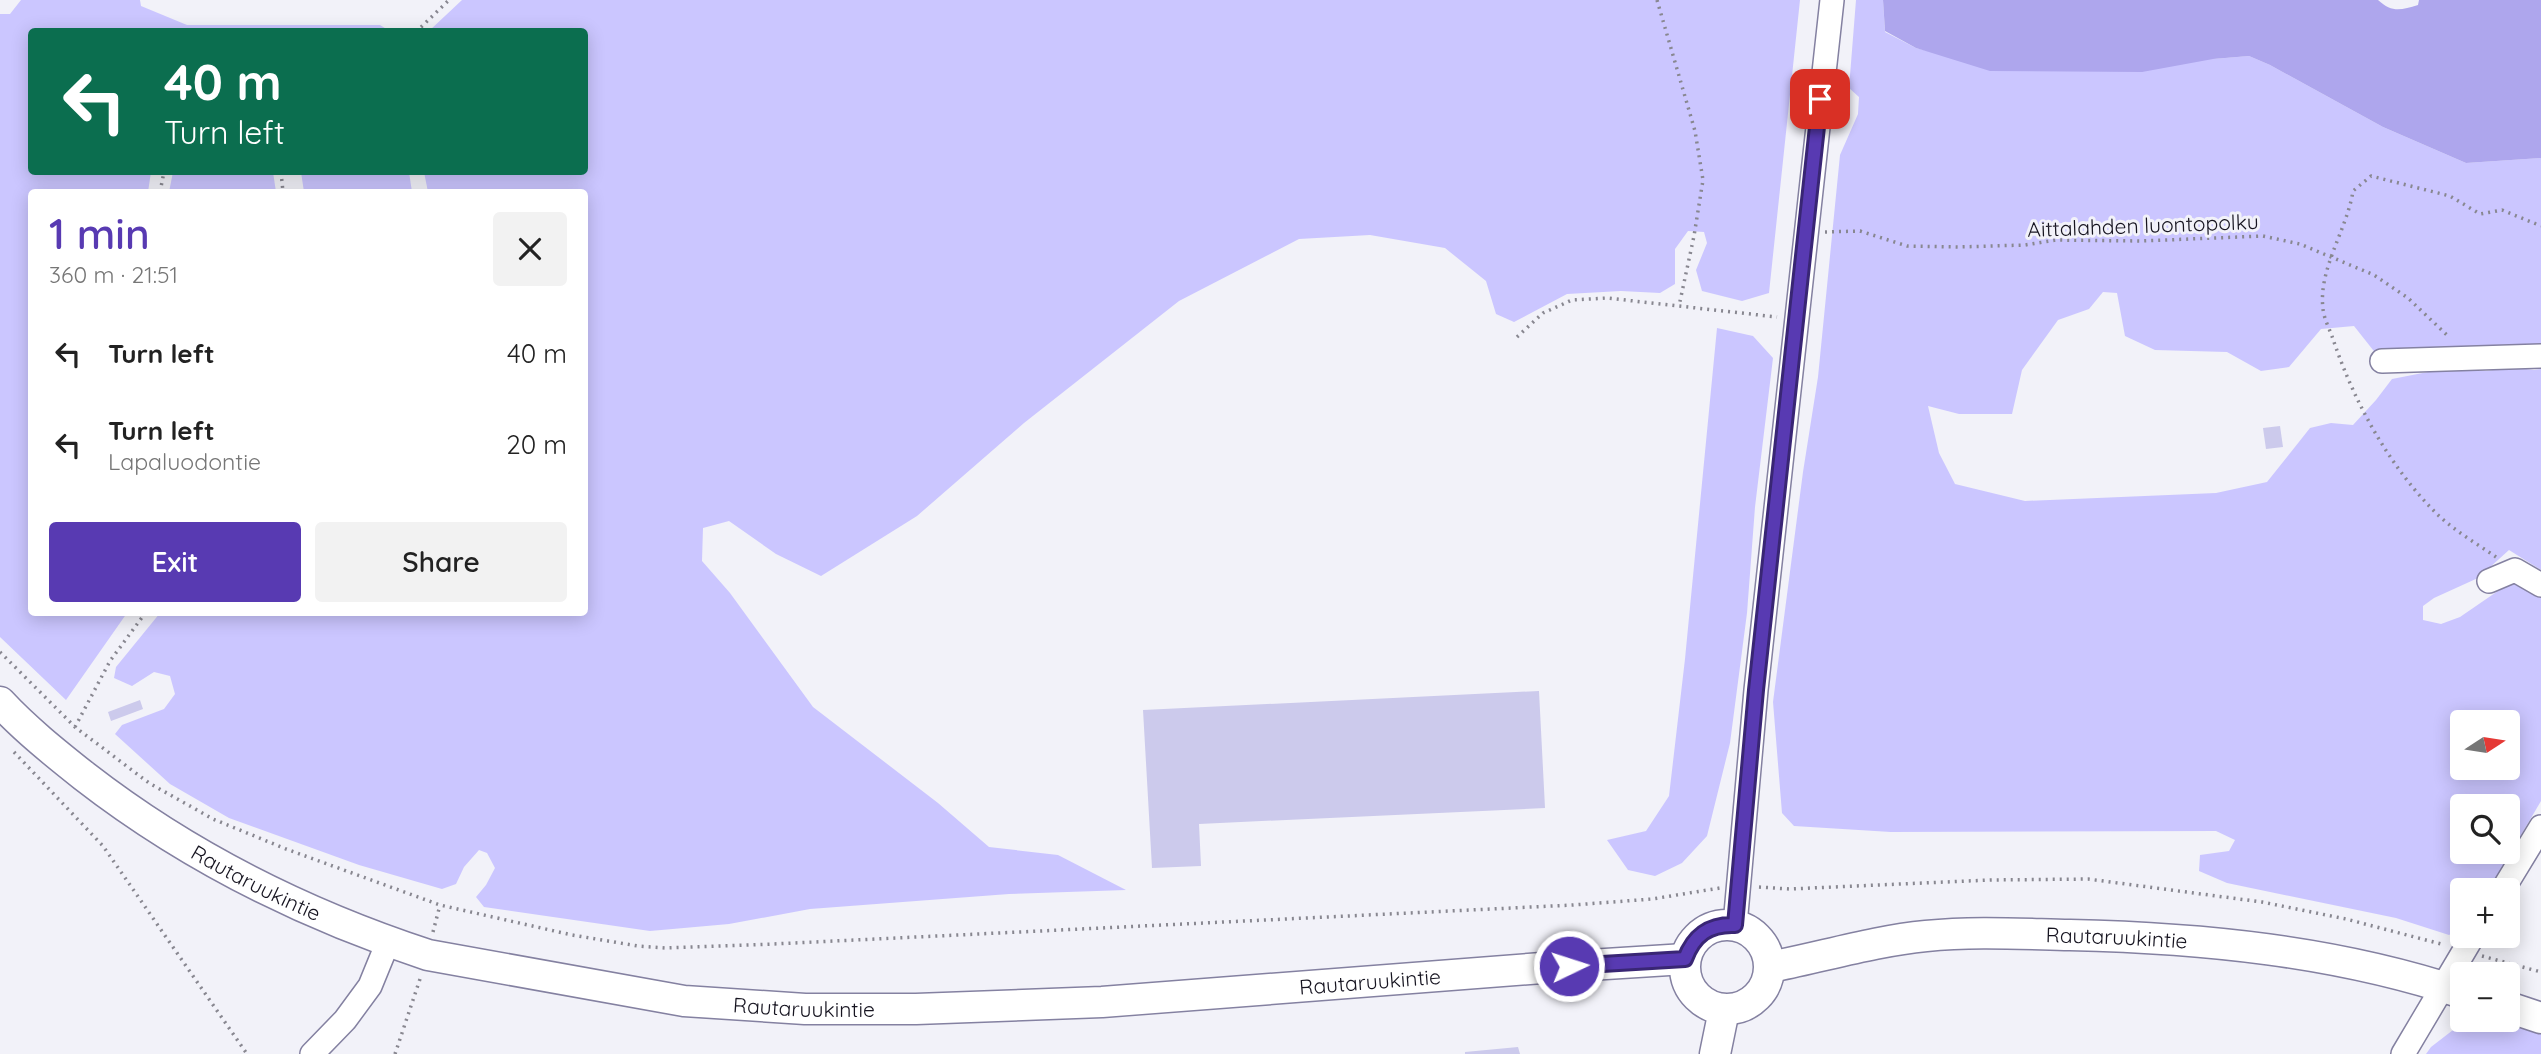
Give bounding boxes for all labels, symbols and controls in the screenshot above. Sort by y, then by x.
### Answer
text: 40 m [164,51,282,112]
icon: left [49,56,140,147]
pin [1790,69,1850,129]
icon: arrive [1801,80,1839,118]
text: Turn left [164,112,285,152]
text: 1 min [49,207,150,260]
street label: Aittalahden luontopolku [2027,208,2259,242]
button: close [493,212,567,286]
text: 360 m · 21:51 [49,260,178,289]
icon: left [49,335,87,373]
text: Turn left [108,337,215,370]
text: 40 m [507,337,567,370]
text: Turn left [108,414,215,447]
icon: left [49,426,87,464]
text: 20 m [506,428,567,461]
text: Lapaluodontie [108,447,261,476]
button: Exit [49,522,301,602]
button: Share [315,522,567,602]
north arrow [2450,710,2520,780]
map controls [2450,710,2520,1032]
button: search [2450,794,2520,864]
street label: Rautaruukintie [187,839,325,926]
button: + [2450,878,2520,948]
street label: Rautaruukintie [2045,921,2189,954]
position arrow [1532,929,1606,1003]
button: − [2450,962,2520,1032]
street label: Rautaruukintie [1298,963,1442,1000]
street label: Rautaruukintie [732,991,875,1022]

